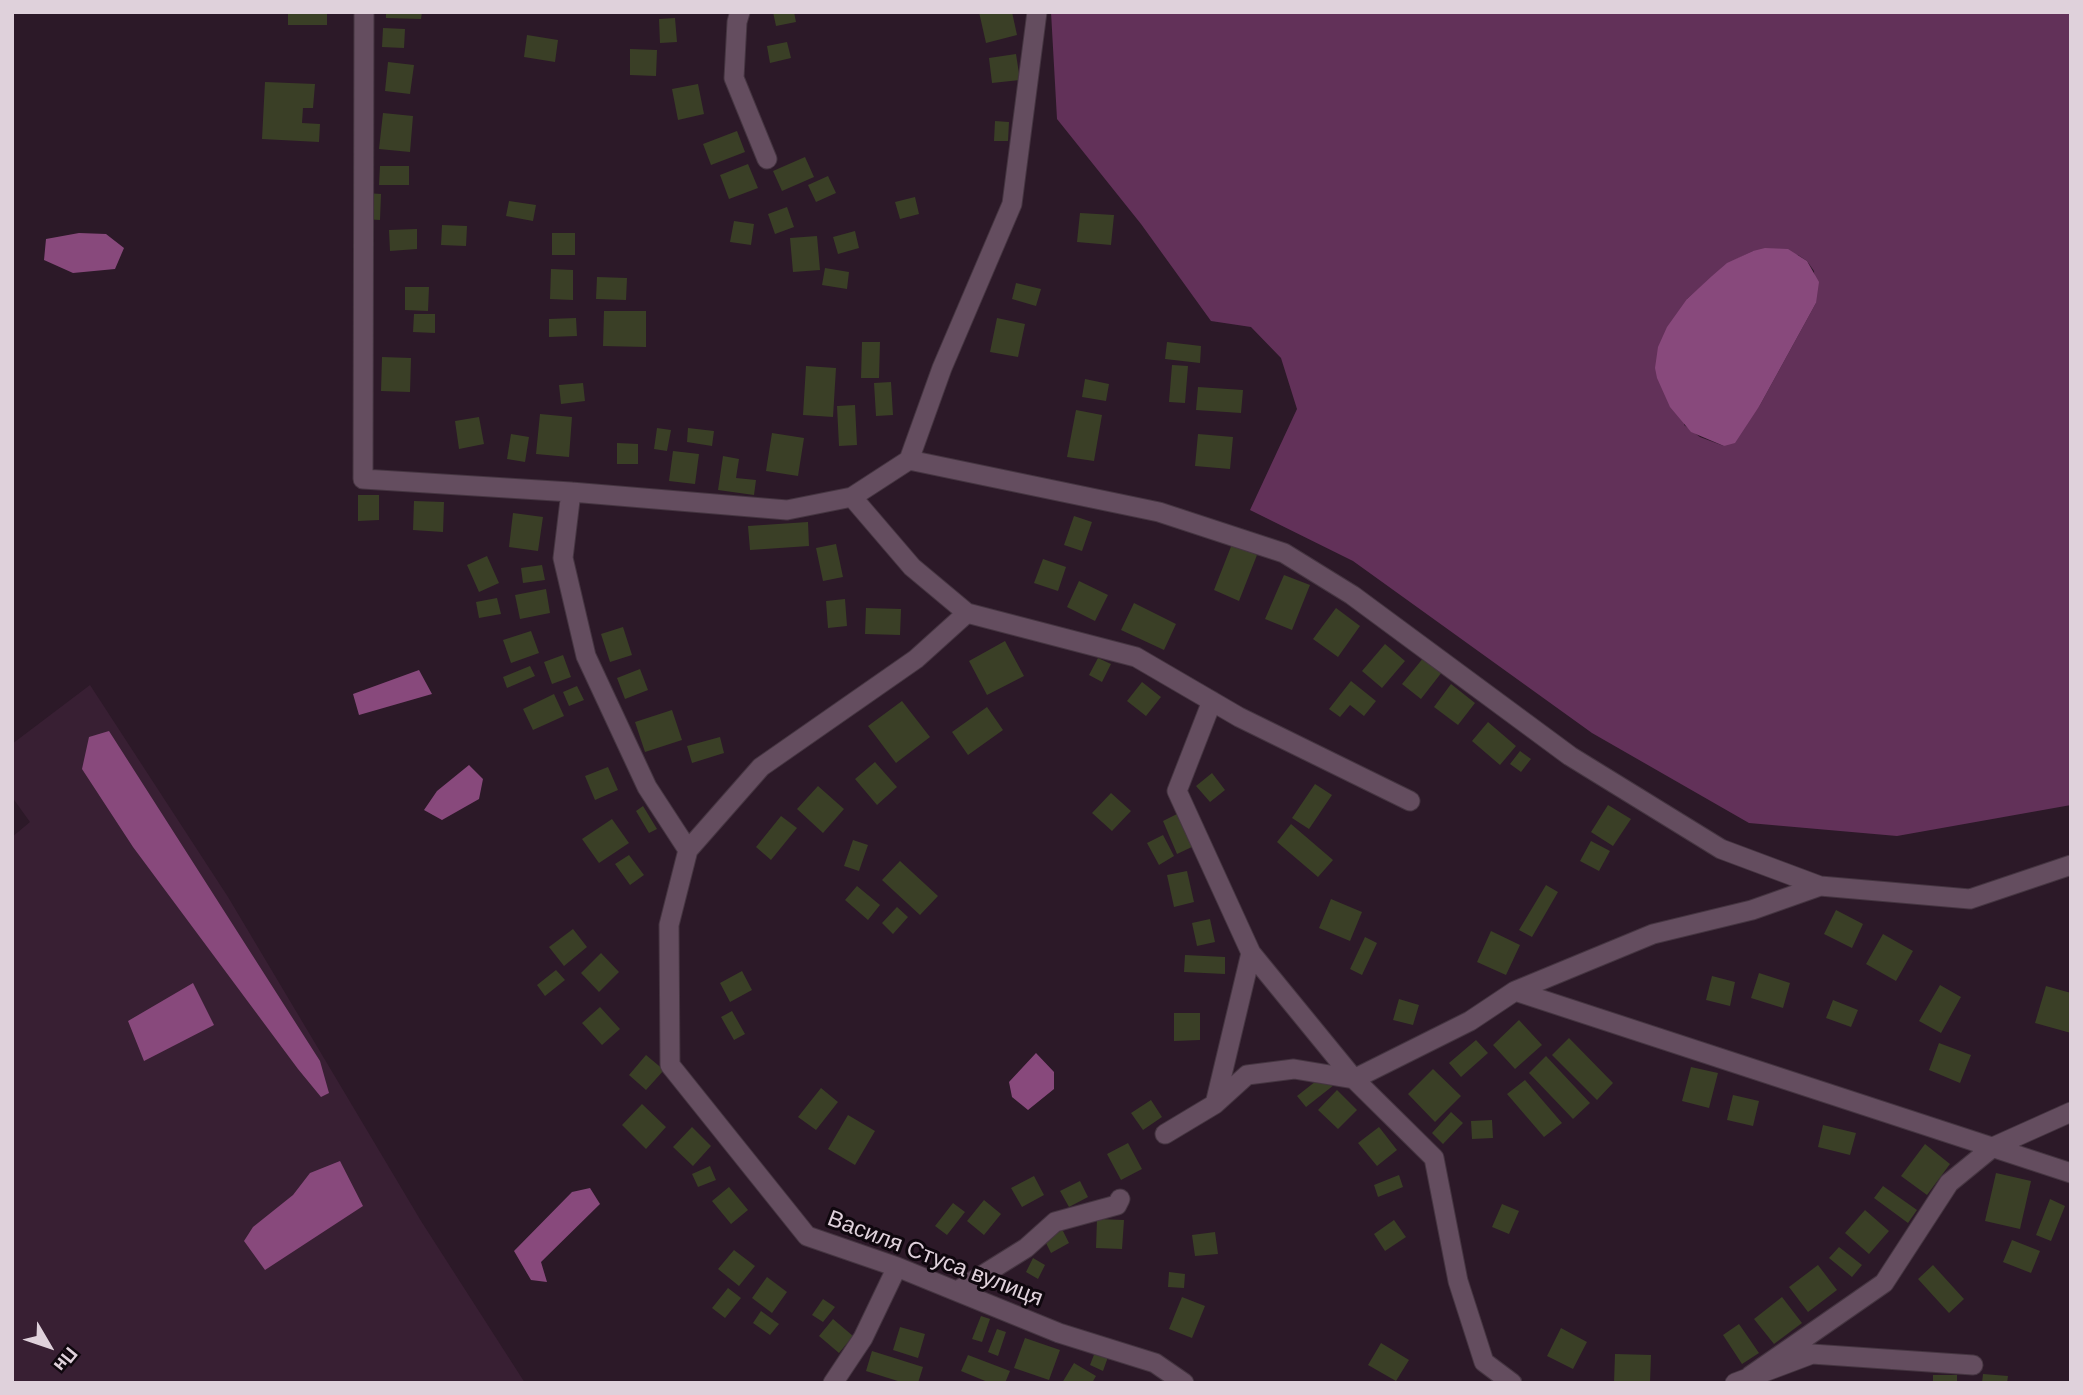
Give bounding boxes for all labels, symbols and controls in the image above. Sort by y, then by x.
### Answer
street label: Василя Стуса вулиця [823,1205,1047,1313]
north arrow [14,1311,84,1381]
text: Пн [50,1343,82,1376]

